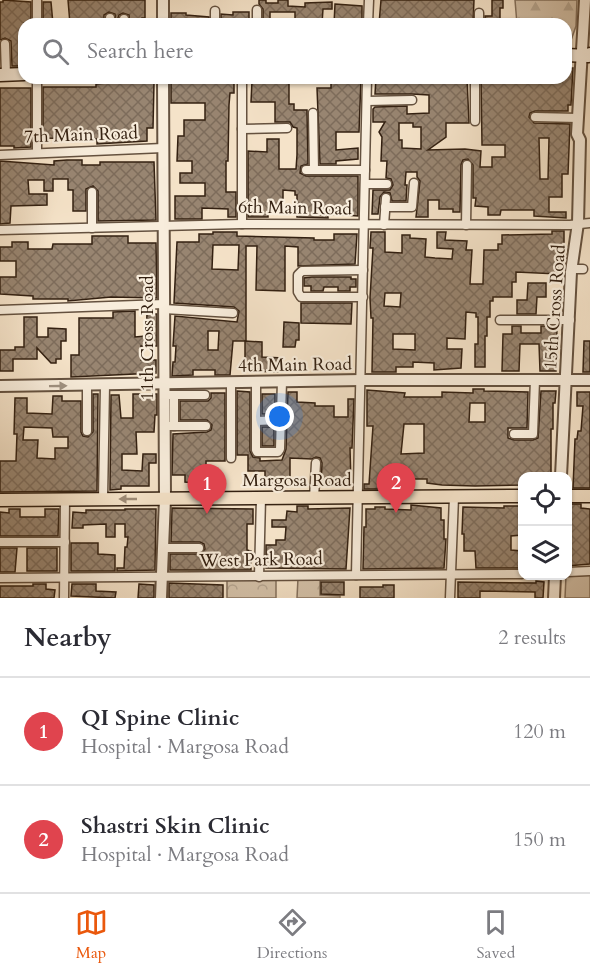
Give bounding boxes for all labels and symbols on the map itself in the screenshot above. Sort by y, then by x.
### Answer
street label: 7th Main Road [24,121,139,149]
street label: 6th Main Road [238,195,353,222]
street label: 15th Cross Road [538,243,572,370]
street label: 11th Cross Road [135,275,160,401]
street label: 4th Main Road [238,351,353,378]
one-way arrow [49,381,68,391]
your location [265,402,294,431]
pin: 1 [188,464,226,514]
pin: 2 [376,464,416,513]
street label: Margosa Road [242,468,352,493]
one-way arrow [119,494,138,504]
street label: West Park Road [198,546,323,574]

